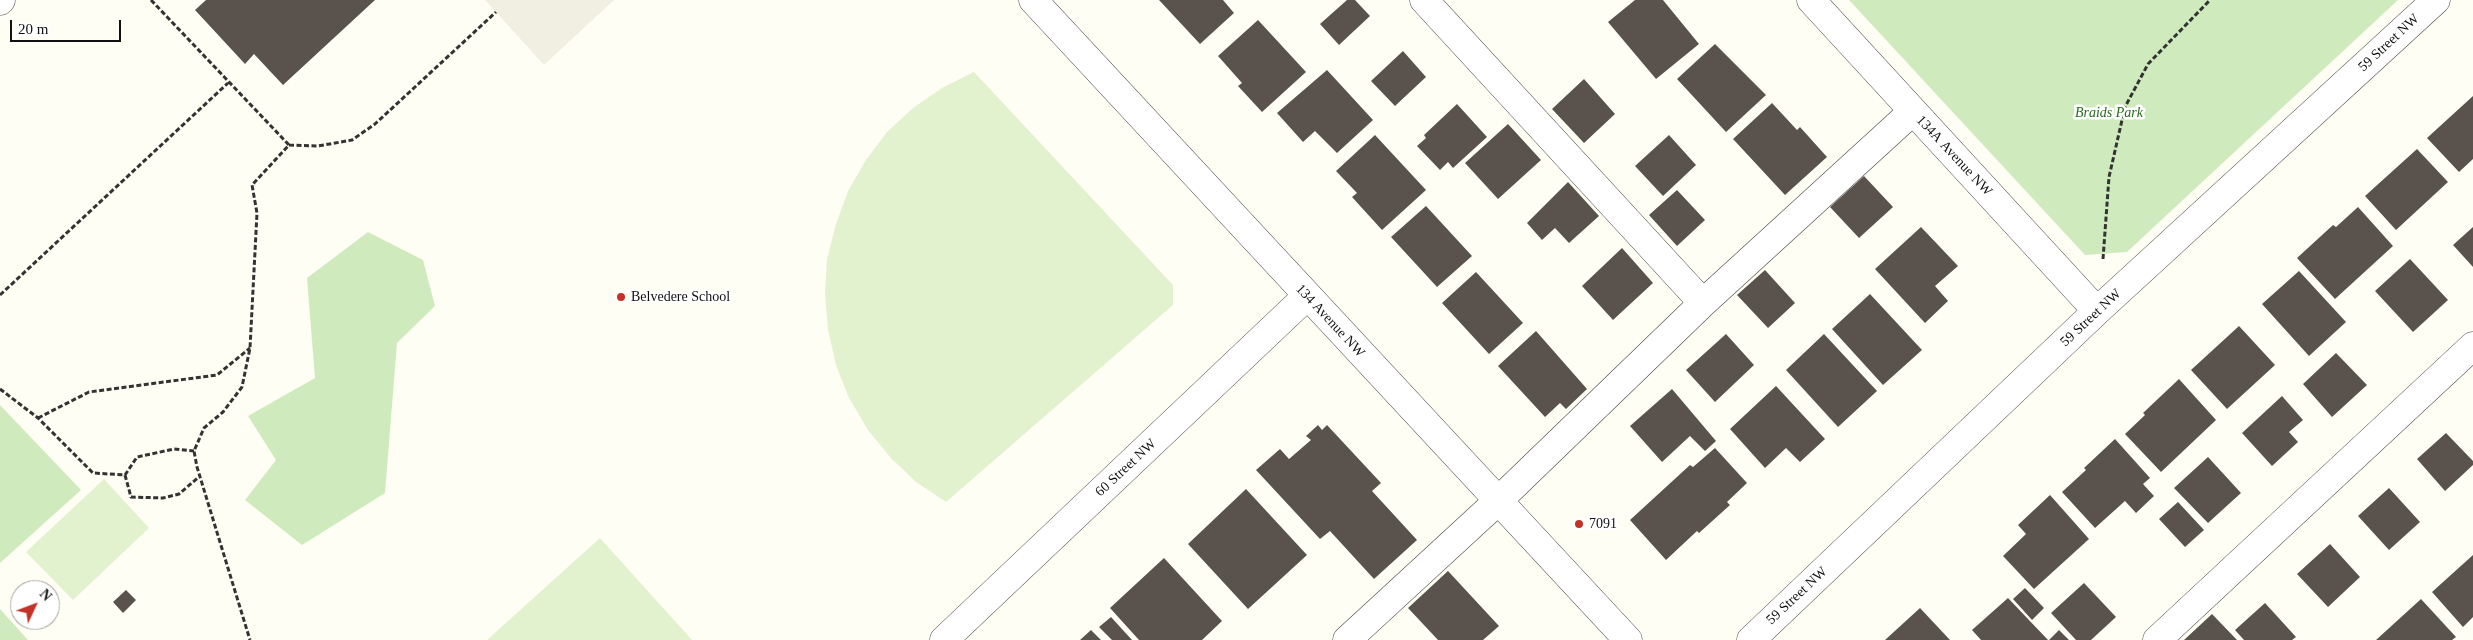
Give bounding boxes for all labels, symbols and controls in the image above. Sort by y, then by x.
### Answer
scale bar [12,10,124,42]
street label: 59 Street NW [2355,11,2423,75]
text: 20 m [18,21,48,37]
park label: Braids Park [2075,105,2143,121]
street label: 134A Avenue NW [1912,112,1996,200]
street label: 134 Avenue NW [1292,281,1368,361]
street label: 59 Street NW [2057,286,2125,350]
place label: Belvedere School [631,289,730,305]
marker: Belvedere School [615,291,627,303]
street label: 60 Street NW [1092,436,1160,500]
place label: 7091 [1589,516,1617,532]
marker: 7091 [1573,518,1585,530]
street label: 59 Street NW [1763,564,1831,628]
north arrow [10,580,60,630]
text: N [37,586,55,604]

